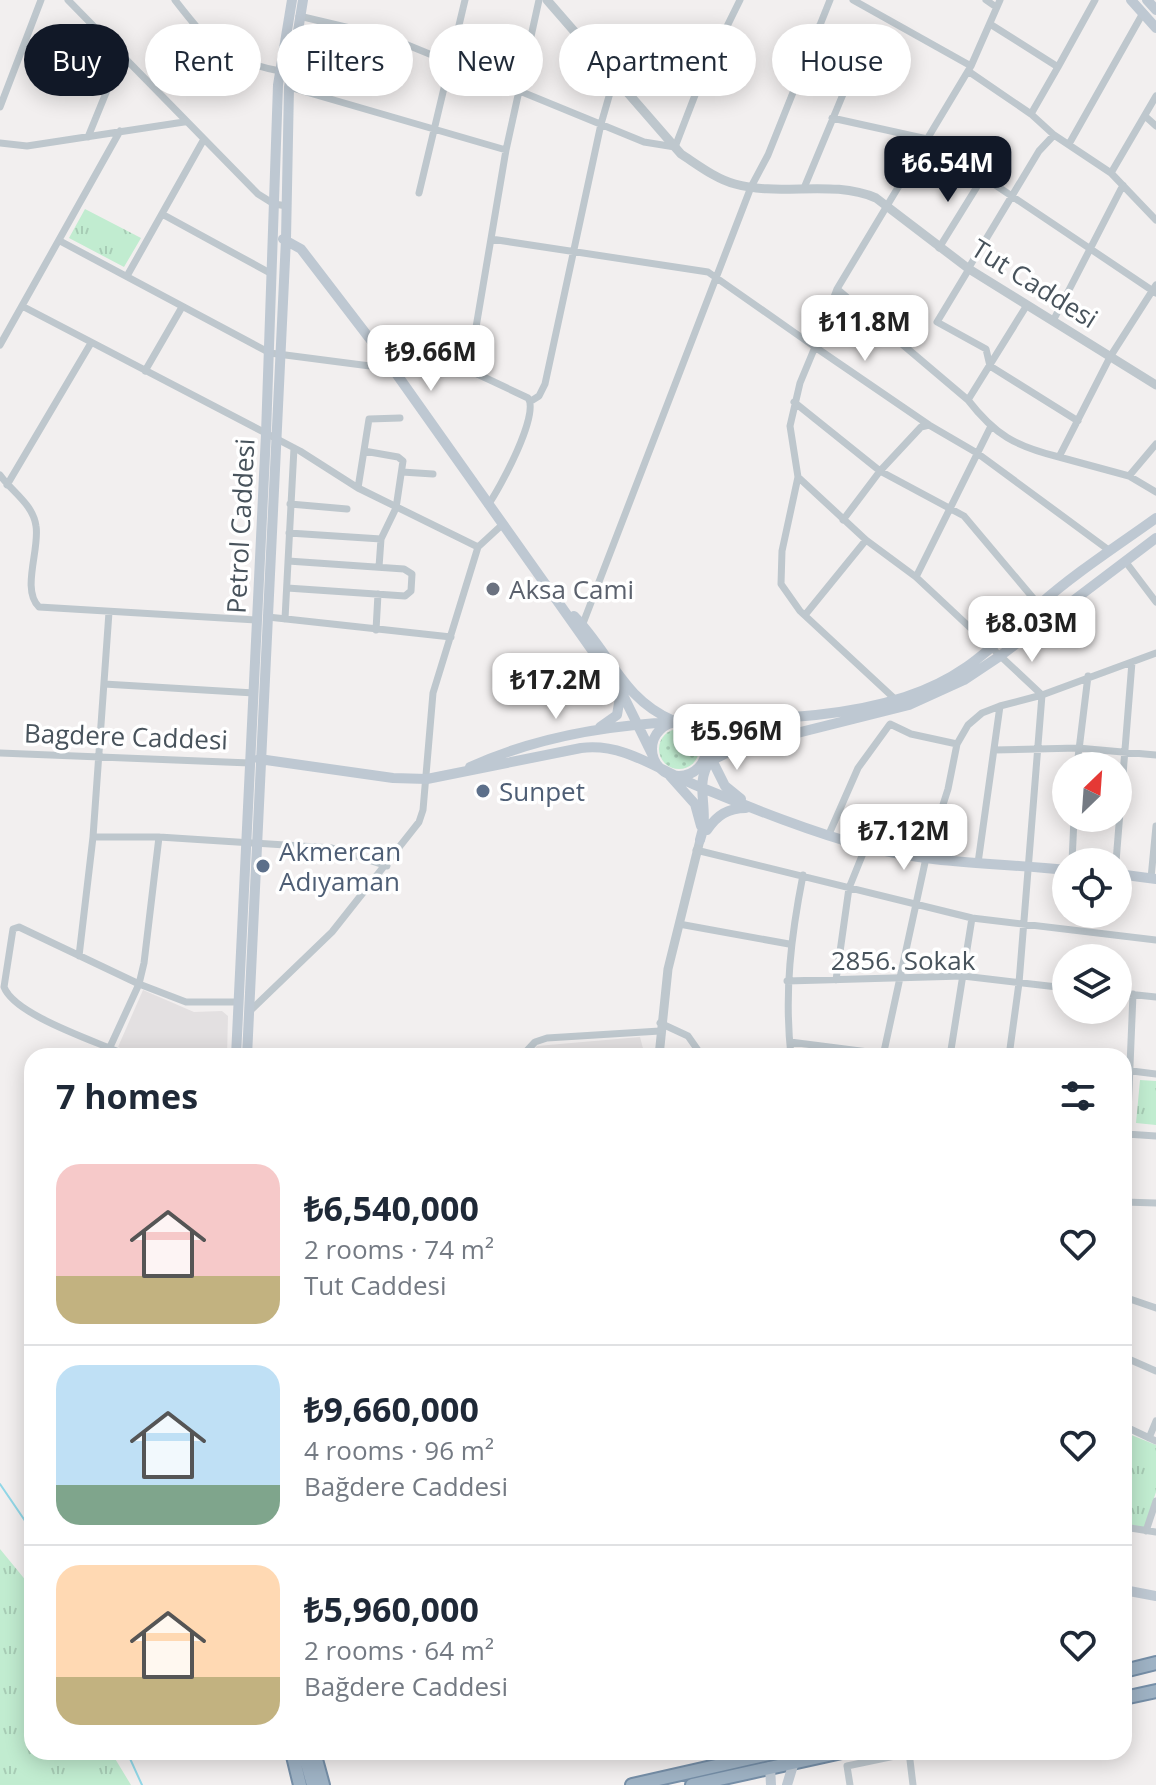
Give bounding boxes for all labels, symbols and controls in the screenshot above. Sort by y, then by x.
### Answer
chip: Buy [24,24,129,96]
chip: Rent [145,24,261,96]
chip: Filters [277,24,413,96]
chip: New [429,24,543,96]
chip: Apartment [559,24,756,96]
chip: House [772,24,911,96]
pin: ₺6.54M [883,136,1013,204]
text: ₺6.54M [902,144,994,180]
street label: Tut Caddesi [965,230,1105,336]
pin: ₺11.8M [800,295,930,363]
text: ₺11.8M [819,303,911,339]
pin: ₺9.66M [366,325,496,393]
text: ₺9.66M [385,333,477,369]
street label: Petrol Caddesi [217,438,263,614]
place label: Aksa Cami [509,571,634,607]
marker: Aksa Cami [484,580,502,598]
pin: ₺8.03M [967,596,1097,664]
text: ₺8.03M [986,604,1078,640]
pin: ₺17.2M [491,653,621,721]
text: ₺17.2M [510,661,602,697]
pin: ₺5.96M [672,704,802,772]
text: ₺5.96M [691,712,783,748]
street label: Bagdere Caddesi [23,714,229,758]
north arrow [1052,752,1132,832]
map controls [1052,752,1132,1024]
place label: Sunpet [499,773,585,809]
marker: Sunpet [474,782,492,800]
pin: ₺7.12M [839,804,969,872]
text: ₺7.12M [858,812,950,848]
place label: Akmercan Adıyaman [279,833,401,899]
button: locate [1052,848,1132,928]
marker: Akmercan Adıyaman [254,857,272,875]
street label: 2856. Sokak [831,942,976,978]
button: layers [1052,944,1132,1024]
text: 7 homes [56,1073,198,1119]
icon: filters [1056,1074,1100,1118]
text: ₺6,540,000 [304,1185,479,1231]
icon: home [120,1196,216,1292]
icon: heart [1056,1222,1100,1266]
text: 2 rooms · 74 m² [304,1231,494,1267]
text: Tut Caddesi [304,1267,446,1303]
text: ₺9,660,000 [304,1386,479,1432]
icon: home [120,1397,216,1493]
icon: heart [1056,1423,1100,1467]
text: 4 rooms · 96 m² [304,1432,494,1468]
text: Bağdere Caddesi [304,1468,508,1504]
text: ₺5,960,000 [304,1586,479,1632]
icon: home [120,1597,216,1693]
icon: heart [1056,1623,1100,1667]
text: 2 rooms · 64 m² [304,1632,494,1668]
text: Bağdere Caddesi [304,1668,508,1704]

